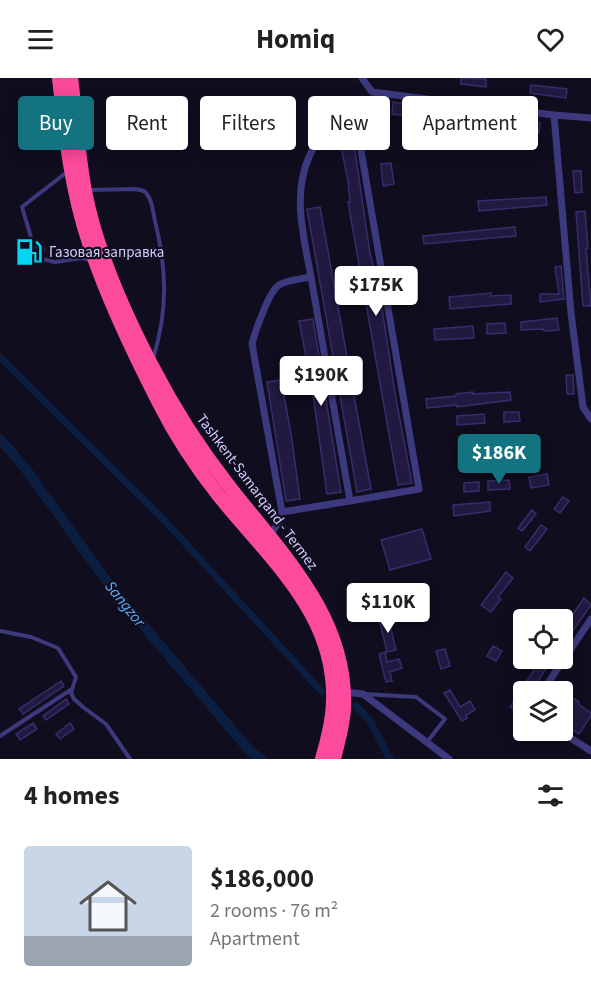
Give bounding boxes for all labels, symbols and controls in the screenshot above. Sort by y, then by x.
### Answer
text: Homiq [256,20,335,59]
icon: menu [24,23,57,56]
icon: heart [534,23,567,56]
chip: Buy [18,96,94,150]
chip: Rent [106,96,188,150]
chip: Filters [200,96,296,150]
chip: New [308,96,390,150]
chip: Apartment [402,96,538,150]
fuel station icon: Газовая заправка [14,237,44,267]
place label: Газовая заправка [49,242,164,263]
pin: $175K [334,266,418,317]
text: $175K [349,271,403,299]
pin: $190K [279,356,363,407]
text: $190K [294,361,348,389]
street label: Tashkent-Samarqand - Termez [191,410,323,574]
pin: $186K [457,434,541,485]
text: $186K [472,439,526,467]
water label: Sangzor [100,576,151,633]
pin: $110K [346,583,430,634]
text: $110K [361,588,415,616]
map controls [513,609,573,741]
button: locate [513,609,573,669]
button: layers [513,681,573,741]
text: 4 homes [24,777,119,814]
icon: filters [534,779,567,812]
text: $186,000 [210,860,314,897]
icon: home [72,870,144,942]
text: 2 rooms · 76 m² [210,897,338,925]
text: Apartment [210,925,300,953]

